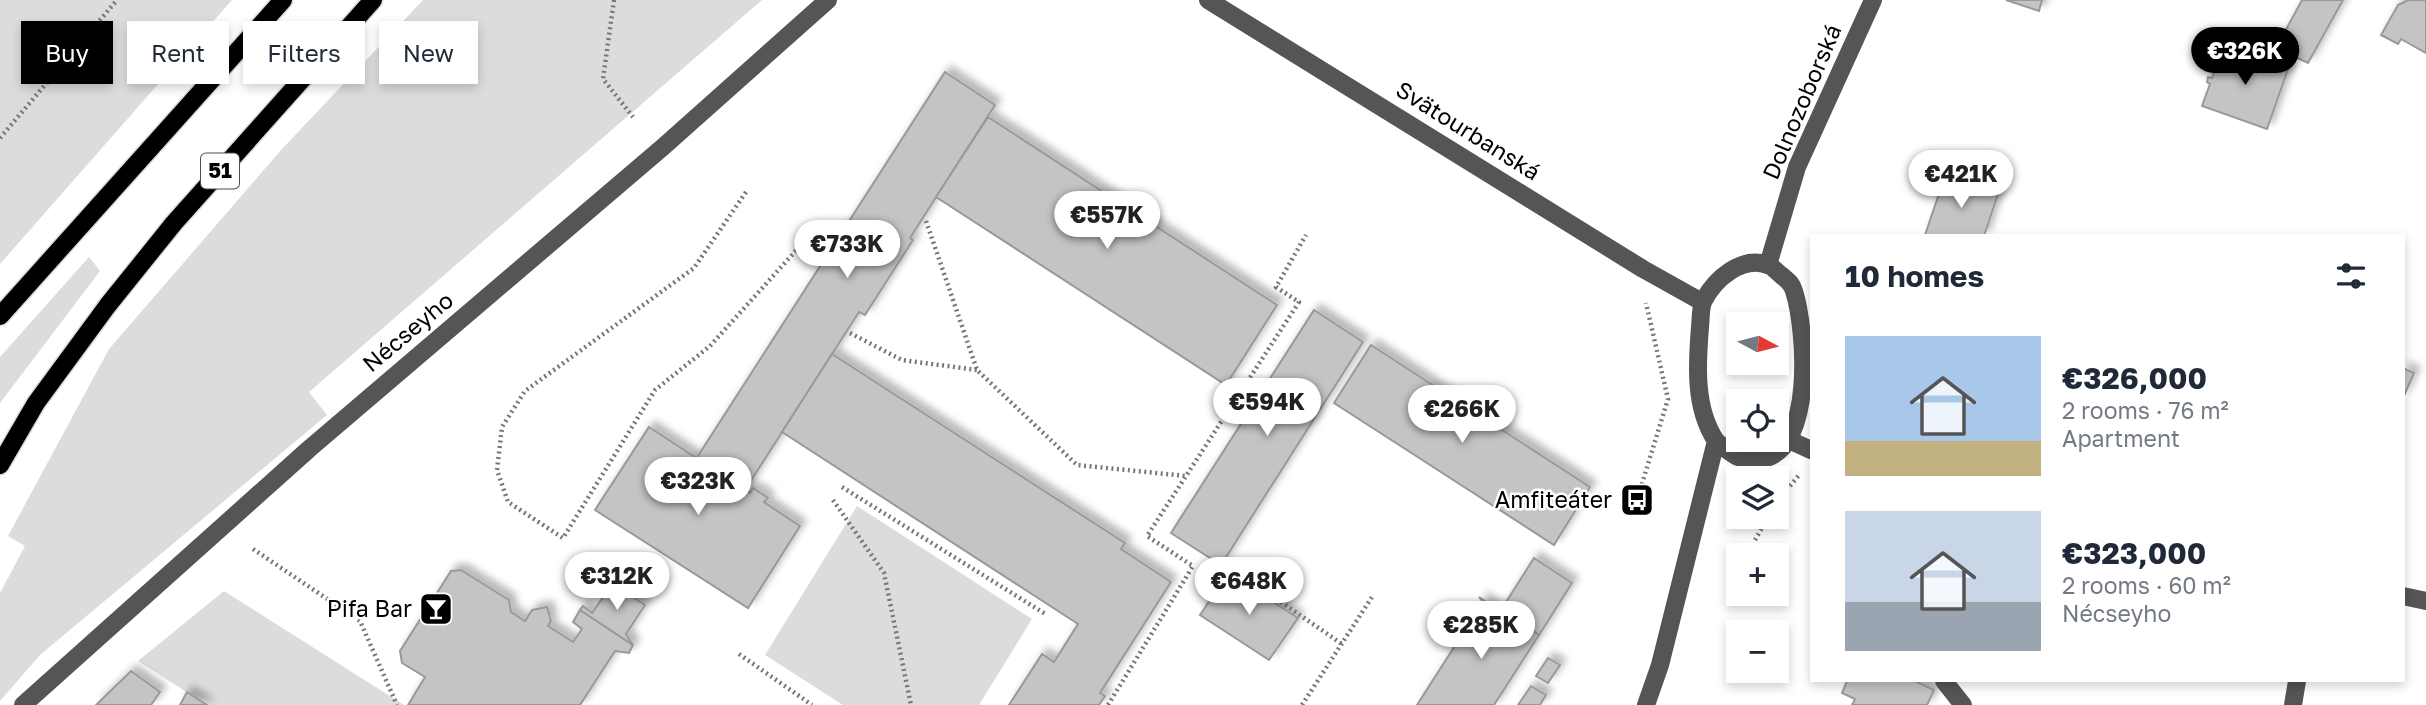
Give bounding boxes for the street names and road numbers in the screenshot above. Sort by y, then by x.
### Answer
street label: Dolnozoborská [1756,20,1846,183]
street label: Svätourbanská [1391,75,1546,186]
road number: 51 [201,154,239,188]
street label: Nécseyho [357,285,458,377]

